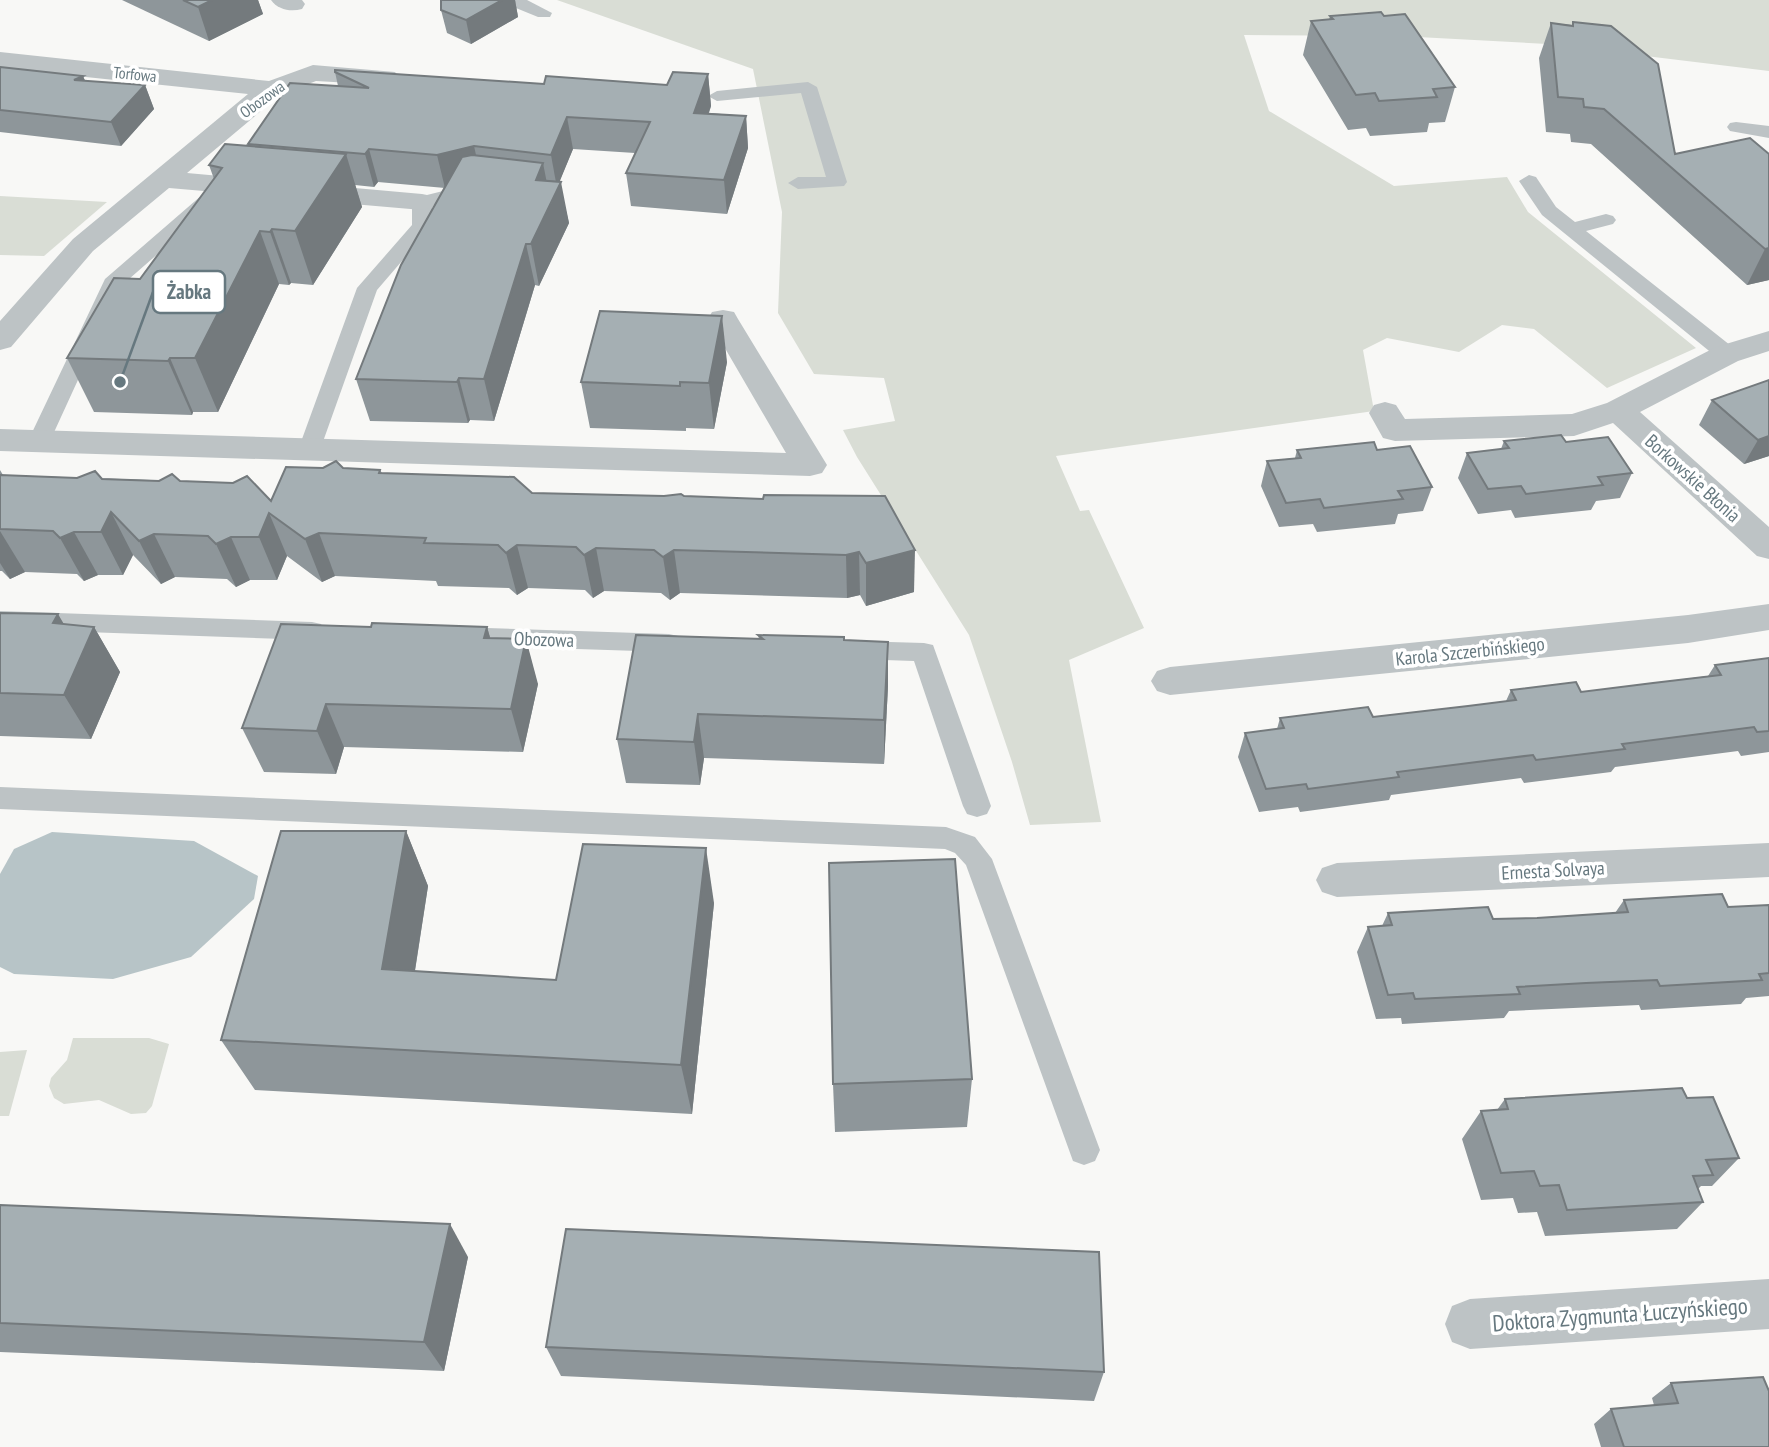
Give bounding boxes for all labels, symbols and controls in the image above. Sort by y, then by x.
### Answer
street label: Torfowa [112,62,158,86]
street label: Obozowa [236,76,288,122]
callout: Żabka [153,271,225,313]
text: Żabka [167,278,212,305]
street label: Borkowskie Błonia [1640,429,1746,527]
street label: Obozowa [514,626,574,652]
street label: Karola Szczerbińskiego [1394,631,1546,671]
street label: Ernesta Solvaya [1501,855,1605,885]
street label: Doktora Zygmunta Łuczyńskiego [1491,1291,1749,1337]

